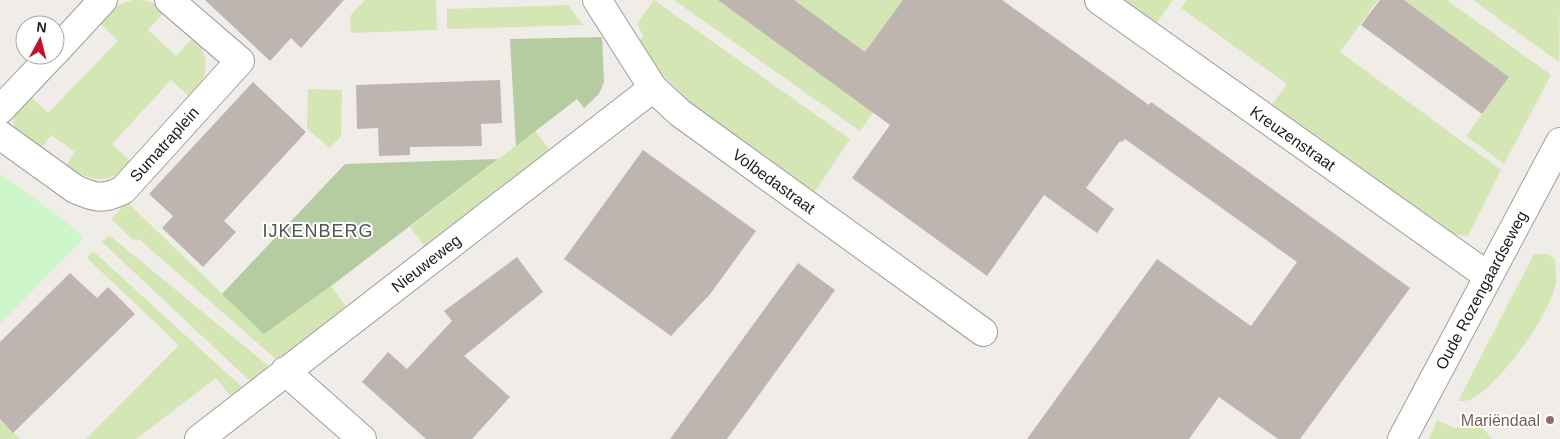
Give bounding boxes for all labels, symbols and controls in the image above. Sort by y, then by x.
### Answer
north arrow [15,15,65,65]
text: N [36,19,48,36]
street label: Kreuzenstraat [1247,103,1339,174]
street label: Sumatraplein [127,104,202,185]
street label: Volbedastraat [729,146,819,217]
street label: Oude Rozengaardseweg [1432,208,1530,372]
district label: IJKENBERG [262,221,374,241]
street label: Nieuweweg [388,231,464,296]
place label: Mariëndaal [1461,412,1540,429]
marker: Mariëndaal [1544,414,1556,426]

